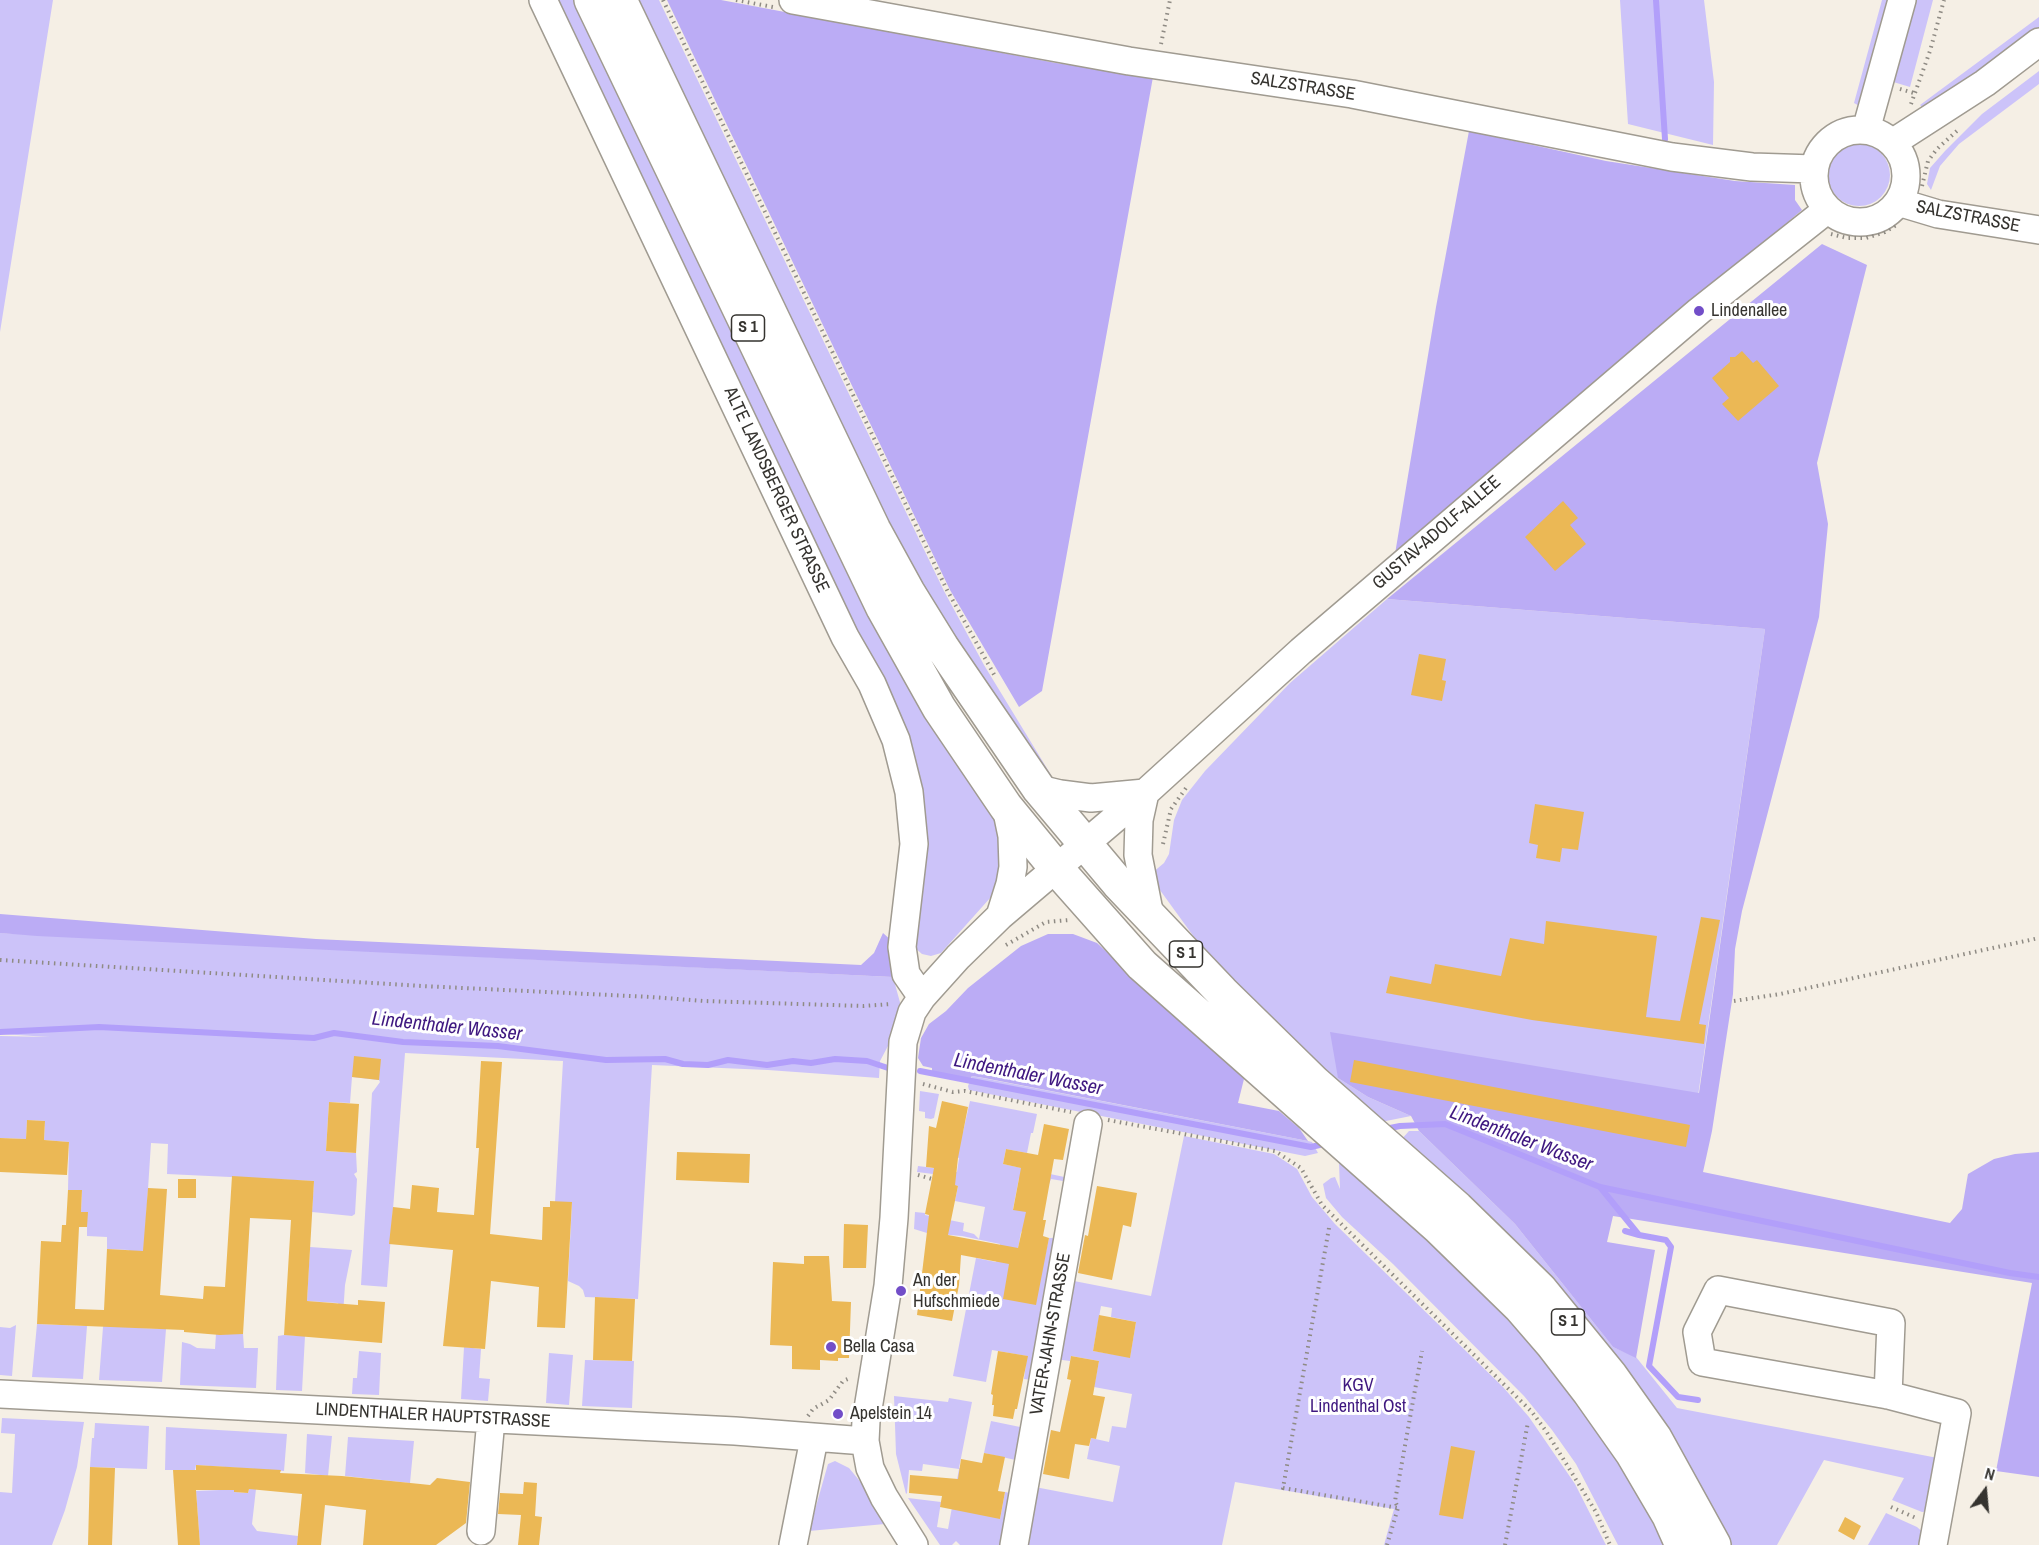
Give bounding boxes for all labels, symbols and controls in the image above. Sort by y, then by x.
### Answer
street label: SALZSTRASSE [1249,68,1357,106]
street label: SALZSTRASSE [1914,196,2022,238]
place label: Lindenallee [1711,300,1787,322]
marker: Lindenallee [1692,304,1706,318]
road number: S 1 [732,315,764,341]
street label: ALTE LANDSBERGER STRASSE [719,384,833,596]
street label: GUSTAV-ADOLF-ALLEE [1369,471,1505,595]
road number: S 1 [1170,941,1202,967]
water label: Lindenthaler Wasser [371,1007,523,1047]
water label: Lindenthaler Wasser [952,1049,1104,1101]
water label: Lindenthaler Wasser [1446,1101,1596,1177]
street label: VATER-JAHN-STRASSE [1026,1251,1076,1417]
place label: An der Hufschmiede [913,1270,1000,1312]
marker: An der Hufschmiede [894,1284,908,1298]
road number: S 1 [1552,1309,1584,1335]
place label: Bella Casa [843,1336,914,1358]
marker: Bella Casa [824,1340,838,1354]
park label: KGV Lindenthal Ost [1310,1375,1406,1418]
street label: LINDENTHALER HAUPTSTRASSE [315,1399,551,1433]
place label: Apelstein 14 [850,1403,932,1425]
marker: Apelstein 14 [831,1407,845,1421]
north arrow [1955,1461,2015,1521]
text: N [1982,1462,1998,1486]

